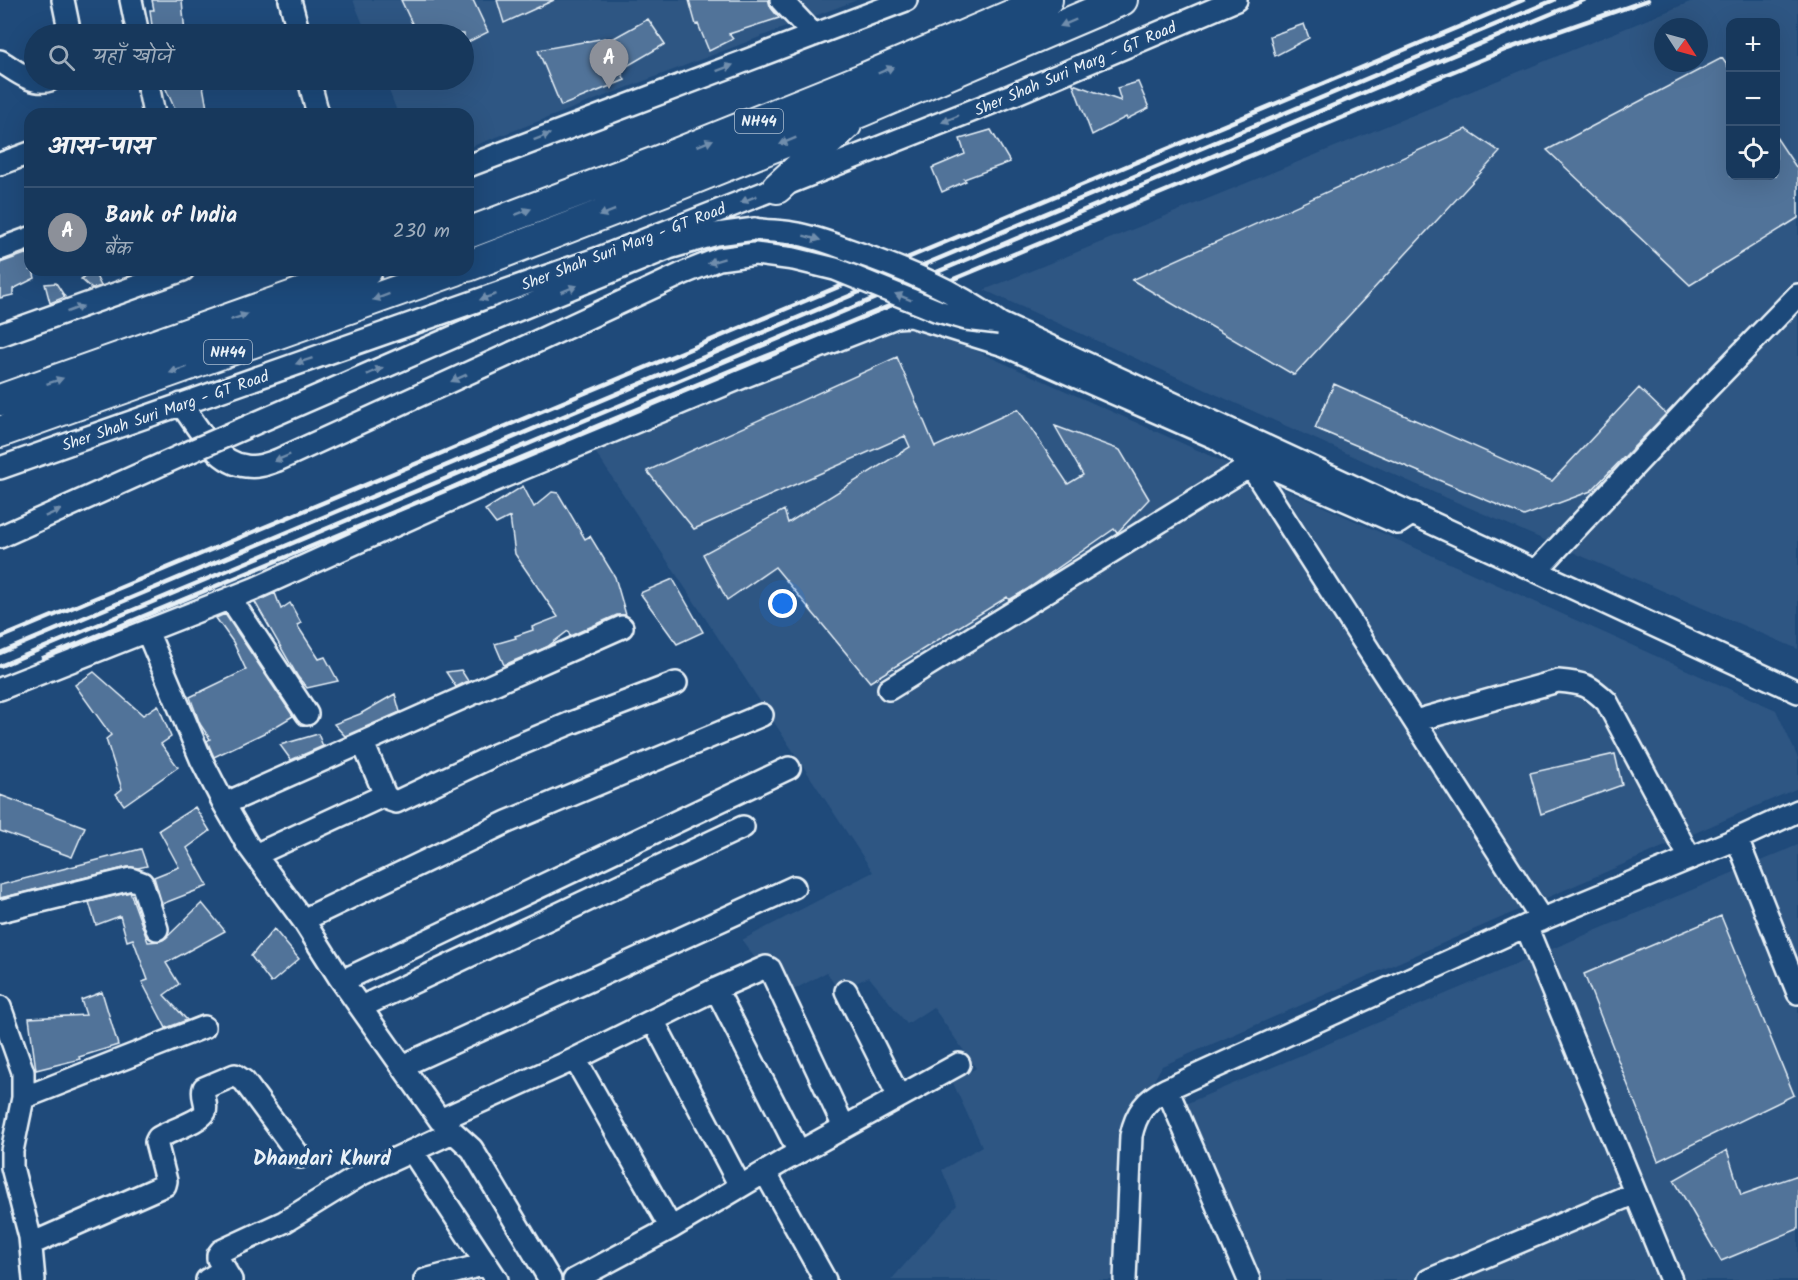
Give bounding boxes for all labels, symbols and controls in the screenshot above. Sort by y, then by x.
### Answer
street label: Sher Shah Suri Marg - GT Road [971,15,1181,123]
north arrow [1654,18,1708,72]
map controls [1726,18,1780,180]
button: + [1726,18,1780,72]
one-way arrow [1059,19,1077,28]
search box [24,24,474,90]
text: यहाँ खोजें [93,40,172,75]
pin: A [590,40,628,89]
icon: search [45,41,78,74]
one-way arrow [716,63,734,73]
one-way arrow [877,65,894,74]
button: − [1726,72,1780,126]
road number: NH44 [735,109,783,133]
one-way arrow [941,115,959,125]
text: आस-पास [48,126,152,168]
button: locate [1726,126,1780,180]
one-way arrow [533,132,551,142]
one-way arrow [779,136,797,146]
one-way arrow [696,137,714,147]
one-way arrow [740,195,758,204]
street label: Sher Shah Suri Marg - GT Road [518,196,730,298]
text: Bank of India [105,199,237,234]
one-way arrow [514,207,532,217]
one-way arrow [598,208,616,218]
text: A [61,216,74,248]
text: 230 m [393,216,450,248]
text: बैंक [105,234,132,266]
one-way arrow [803,234,822,244]
one-way arrow [707,257,725,266]
one-way arrow [560,284,578,294]
one-way arrow [479,292,497,302]
one-way arrow [894,292,912,301]
one-way arrow [372,293,390,303]
one-way arrow [66,303,84,313]
one-way arrow [230,311,248,321]
road number: NH44 [204,340,252,364]
one-way arrow [295,357,313,367]
street label: Sher Shah Suri Marg - GT Road [59,364,273,459]
one-way arrow [169,366,187,375]
one-way arrow [367,366,385,376]
one-way arrow [451,373,468,382]
one-way arrow [46,376,64,386]
one-way arrow [272,453,290,463]
one-way arrow [45,509,62,518]
your location [768,589,797,618]
district label: Dhandari Khurd [253,1144,392,1176]

